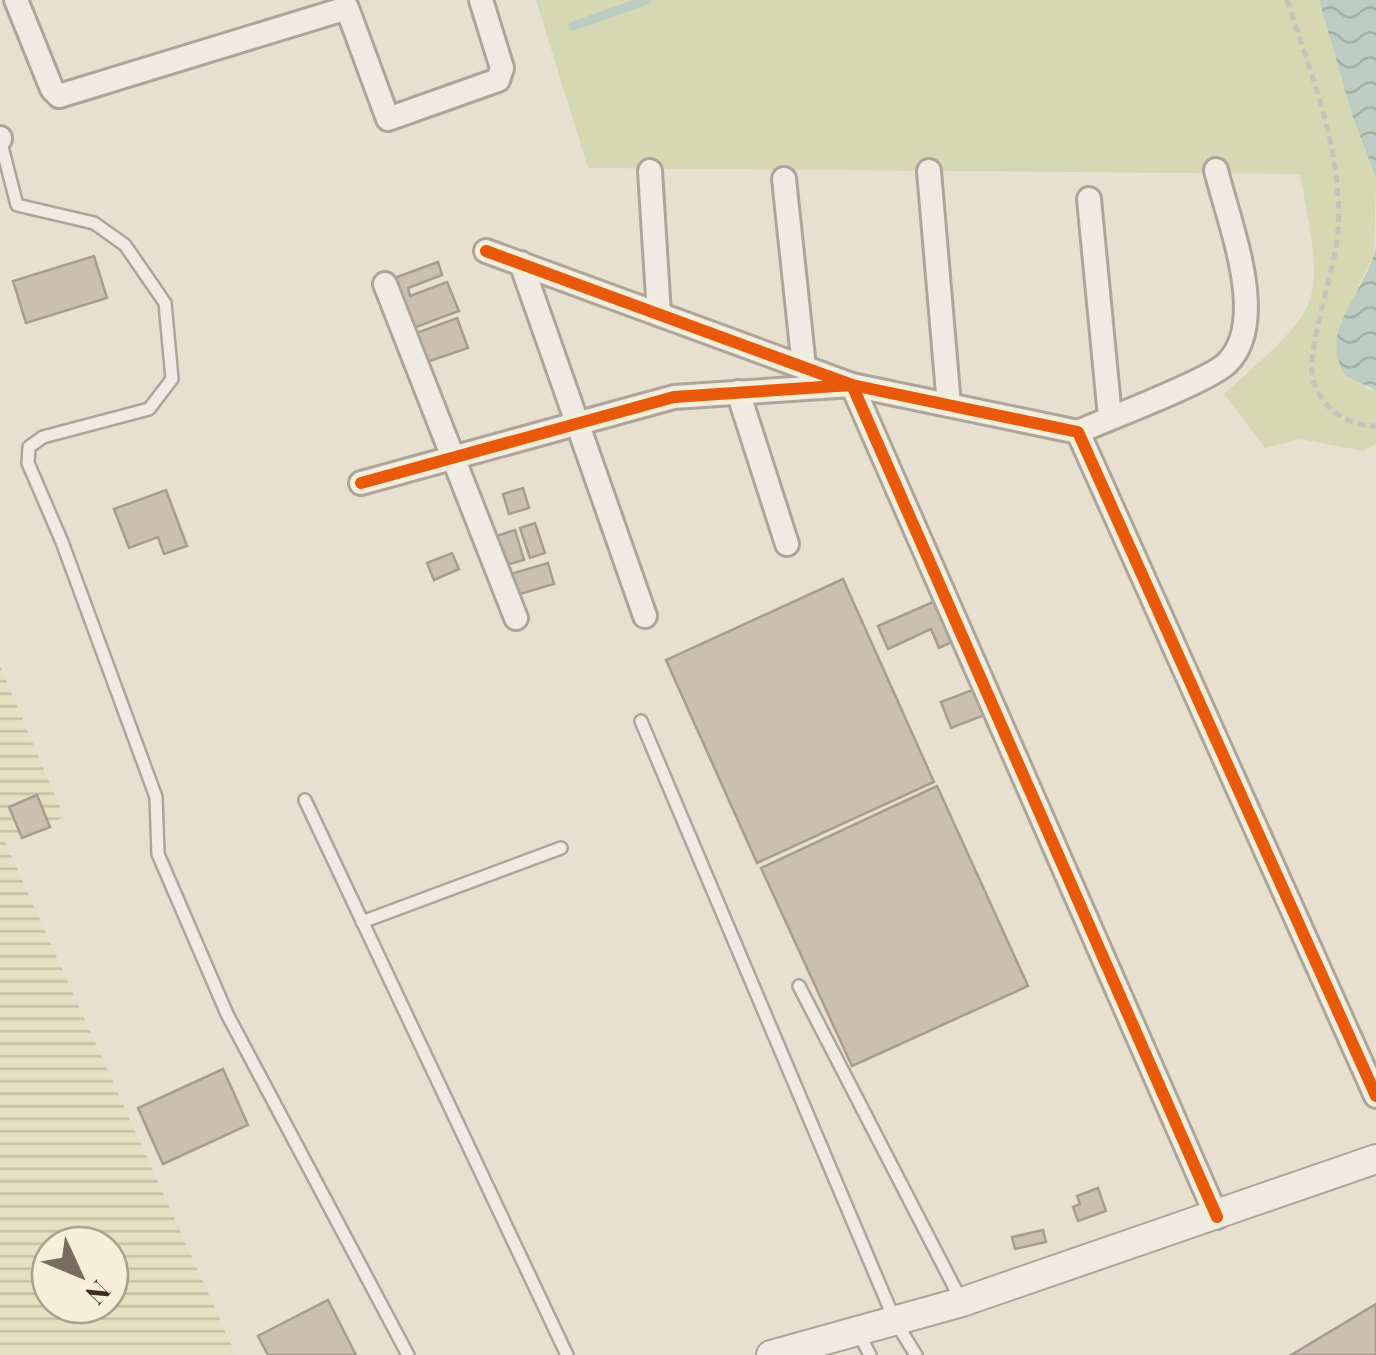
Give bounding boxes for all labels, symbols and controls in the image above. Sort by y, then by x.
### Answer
north arrow [30,1225,130,1325]
text: N [79,1273,119,1314]

